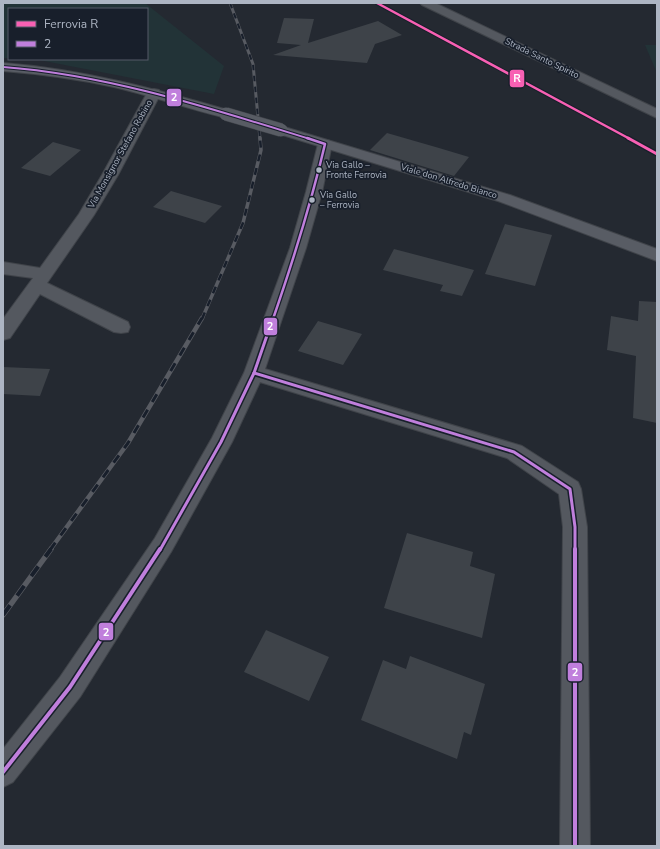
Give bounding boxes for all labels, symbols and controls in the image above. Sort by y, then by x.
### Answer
legend [8,8,148,60]
text: Ferrovia R [44,16,98,32]
street label: Strada Santo Spirito [503,35,581,81]
text: 2 [44,36,51,52]
line badge: R [509,69,525,88]
text: R [513,71,521,86]
line badge: 2 [166,88,182,107]
text: 2 [171,90,178,105]
street label: Via Monsignor Stefano Robino [85,98,155,211]
place label: Via Gallo – Fronte Ferrovia [325,159,387,181]
street label: Viale don Alfredo Bianco [398,160,499,201]
marker: Via Gallo – Fronte Ferrovia [314,165,324,175]
place label: Via Gallo – Ferrovia [319,189,359,211]
marker: Via Gallo – Ferrovia [307,195,317,205]
line badge: 2 [263,317,278,336]
text: 2 [267,319,274,334]
line badge: 2 [98,622,114,641]
text: 2 [103,625,110,640]
line badge: 2 [567,662,583,682]
text: 2 [572,665,579,680]

